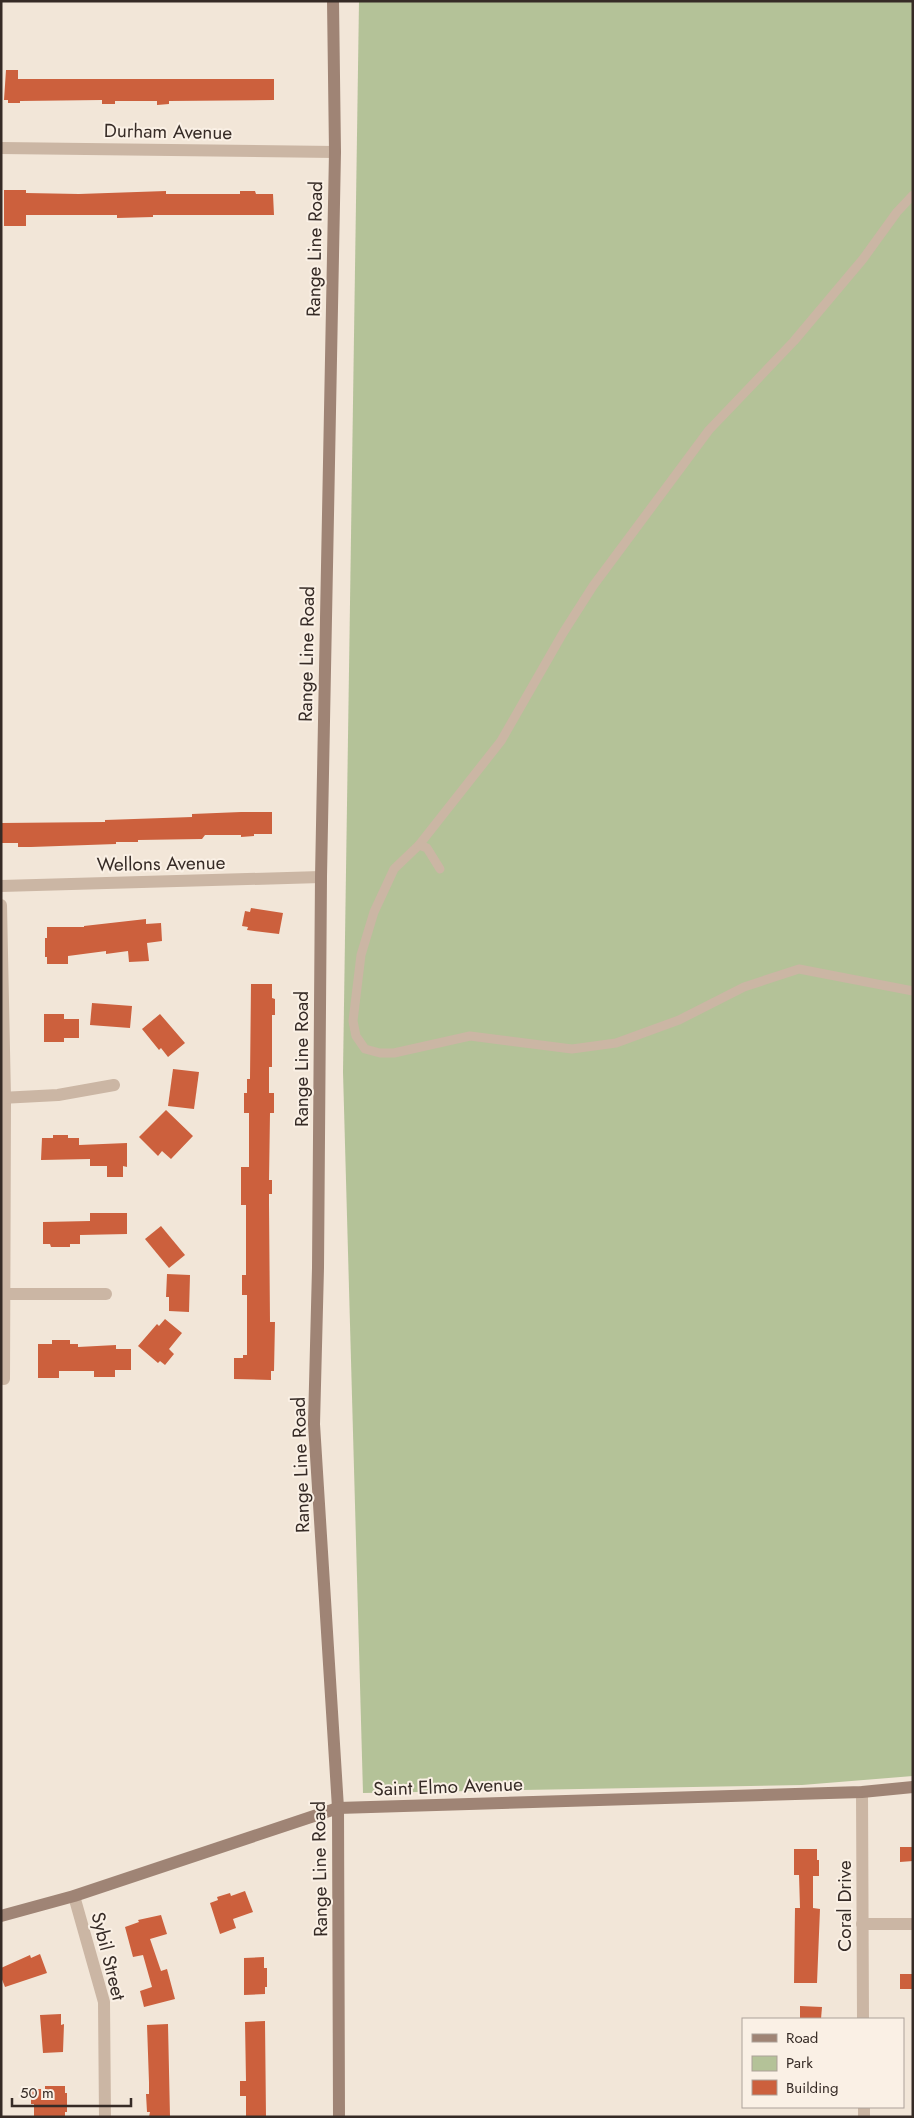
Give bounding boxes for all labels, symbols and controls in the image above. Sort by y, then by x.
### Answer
street label: Durham Avenue [104,117,233,146]
street label: Range Line Road [300,181,329,317]
street label: Range Line Road [292,586,321,722]
street label: Wellons Avenue [96,849,226,878]
street label: Range Line Road [288,991,315,1127]
street label: Range Line Road [285,1397,316,1533]
street label: Saint Elmo Avenue [373,1770,523,1803]
street label: Range Line Road [305,1801,334,1937]
street label: Coral Drive [831,1860,858,1952]
street label: Sybil Street [85,1909,133,2003]
legend [742,2018,904,2108]
text: Road [786,2027,818,2049]
text: Park [786,2052,813,2074]
scale bar [12,2076,131,2108]
text: Building [786,2077,838,2099]
text: 50 m [20,2082,54,2104]

